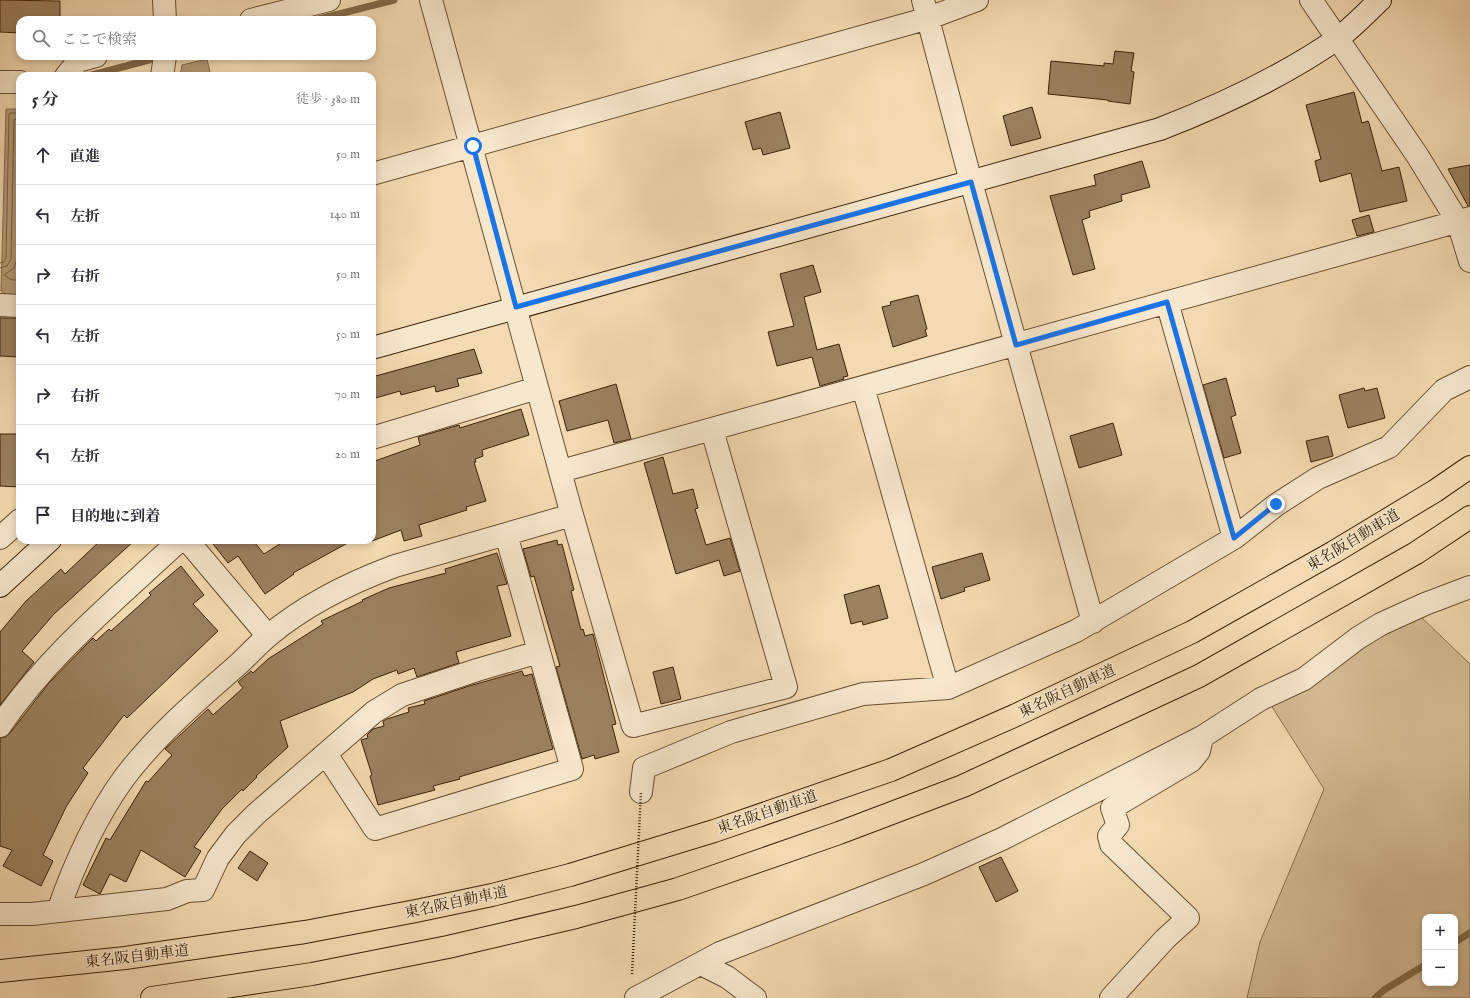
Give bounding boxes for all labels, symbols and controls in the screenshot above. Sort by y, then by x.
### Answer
search box [16,16,376,60]
icon: search [30,27,52,49]
text: ここで検索 [62,30,137,49]
text: 5 分 [32,90,59,111]
text: 徒歩 · 380 m [296,91,360,108]
route start [464,137,482,155]
icon: ahead [32,144,54,166]
text: 50 m [336,146,360,163]
text: 直進 [70,147,100,166]
icon: left [32,204,54,226]
text: 140 m [330,206,360,223]
text: 左折 [70,207,100,226]
icon: right [32,264,54,286]
text: 50 m [336,266,360,283]
text: 右折 [70,267,100,286]
icon: left [32,324,54,346]
text: 50 m [336,326,360,343]
text: 左折 [70,327,100,346]
icon: right [32,384,54,406]
text: 70 m [335,386,360,403]
text: 右折 [70,387,100,406]
icon: left [32,444,54,466]
text: 20 m [335,446,360,463]
text: 左折 [70,447,100,466]
route end [1267,495,1285,513]
icon: arrive [32,504,54,526]
street label: 東名阪自動車道 [1303,505,1403,576]
text: 目的地に到着 [70,507,160,526]
street label: 東名阪自動車道 [1016,661,1119,722]
street label: 東名阪自動車道 [714,786,820,839]
street label: 東名阪自動車道 [403,882,509,923]
map controls [1422,914,1458,986]
button: + [1422,914,1458,950]
street label: 東名阪自動車道 [84,941,190,972]
button: − [1422,950,1458,986]

